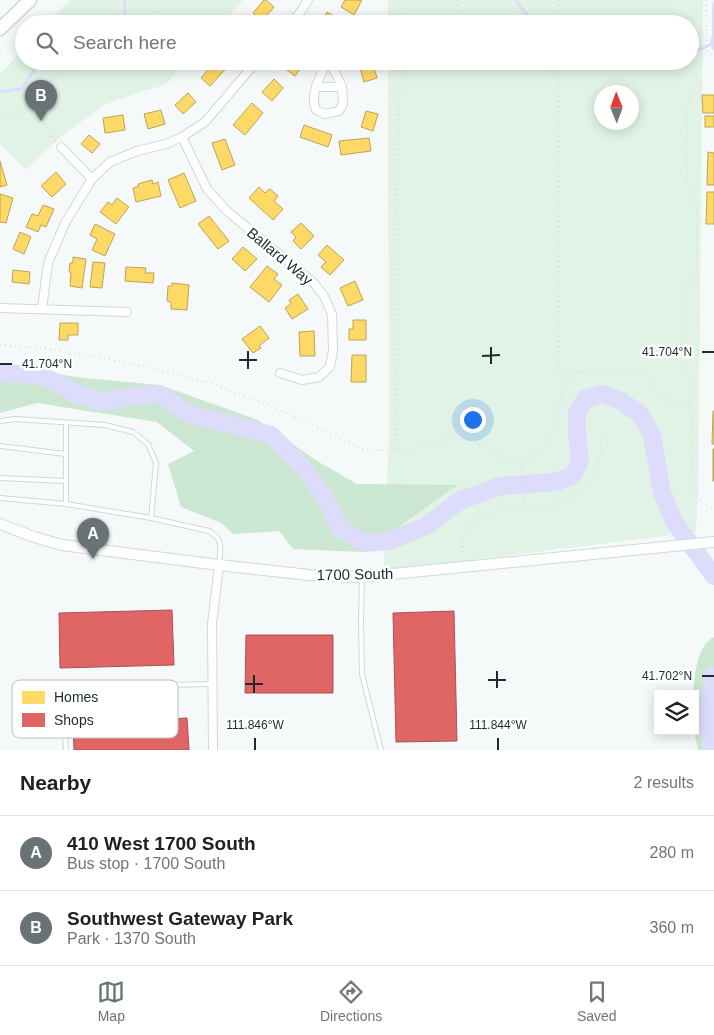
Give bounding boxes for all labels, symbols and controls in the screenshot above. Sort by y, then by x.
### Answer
search box [15,15,699,70]
icon: search [33,29,61,57]
text: Search here [73,32,177,53]
pin: B [25,80,57,121]
north arrow [594,85,639,130]
street label: Ballard Way [244,224,317,289]
text: 41.704°N [642,345,692,359]
text: 41.704°N [22,357,72,371]
your location [460,407,486,433]
pin: A [77,518,109,559]
street label: 1700 South [316,565,394,583]
text: 41.702°N [642,669,692,683]
legend [12,680,178,738]
text: Homes [54,689,98,705]
map controls [654,690,699,735]
button: layers [654,690,699,735]
text: Shops [54,712,94,728]
text: 111.846°W [226,718,285,732]
text: 111.844°W [469,718,528,732]
text: Nearby [20,771,91,794]
text: 2 results [634,774,694,791]
text: 410 West 1700 South [67,833,256,854]
text: A [30,844,42,861]
text: 280 m [650,844,694,861]
text: Bus stop · 1700 South [67,855,225,872]
text: Southwest Gateway Park [67,908,293,929]
text: B [30,919,42,936]
text: 360 m [650,919,694,936]
text: Park · 1370 South [67,930,196,947]
tab: Map [97,978,125,1024]
tab: Directions [320,978,382,1024]
tab: Saved [577,978,617,1024]

